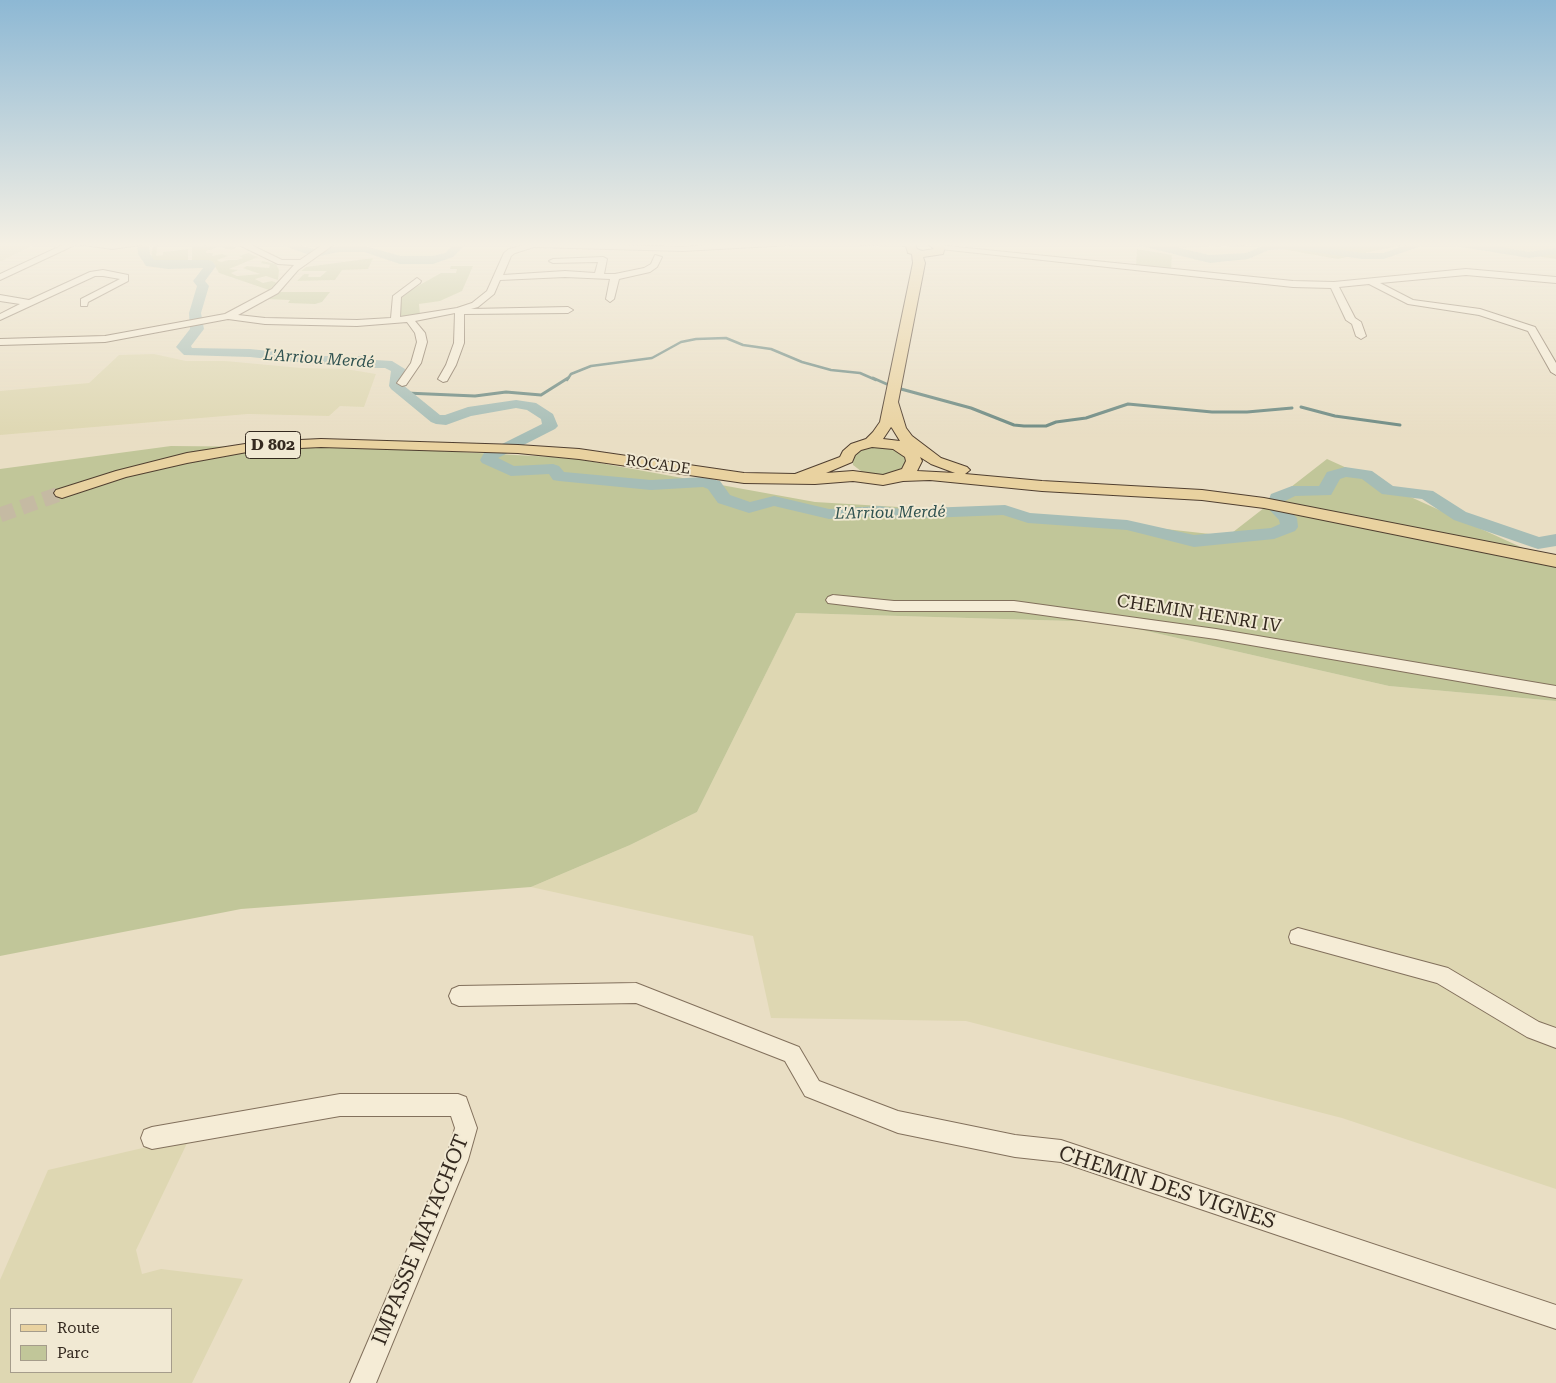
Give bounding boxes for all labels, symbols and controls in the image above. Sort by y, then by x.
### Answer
water label: L'Arriou Merdé [263,346,375,372]
road number: D 802 [246,432,300,458]
street label: ROCADE [625,452,691,478]
water label: L'Arriou Merdé [834,502,946,524]
street label: CHEMIN HENRI IV [1115,590,1283,638]
street label: IMPASSE MATACHOT [367,1131,475,1349]
street label: CHEMIN DES VIGNES [1055,1141,1279,1235]
legend [10,1308,172,1373]
text: Route [57,1319,99,1337]
text: Parc [57,1344,89,1362]

